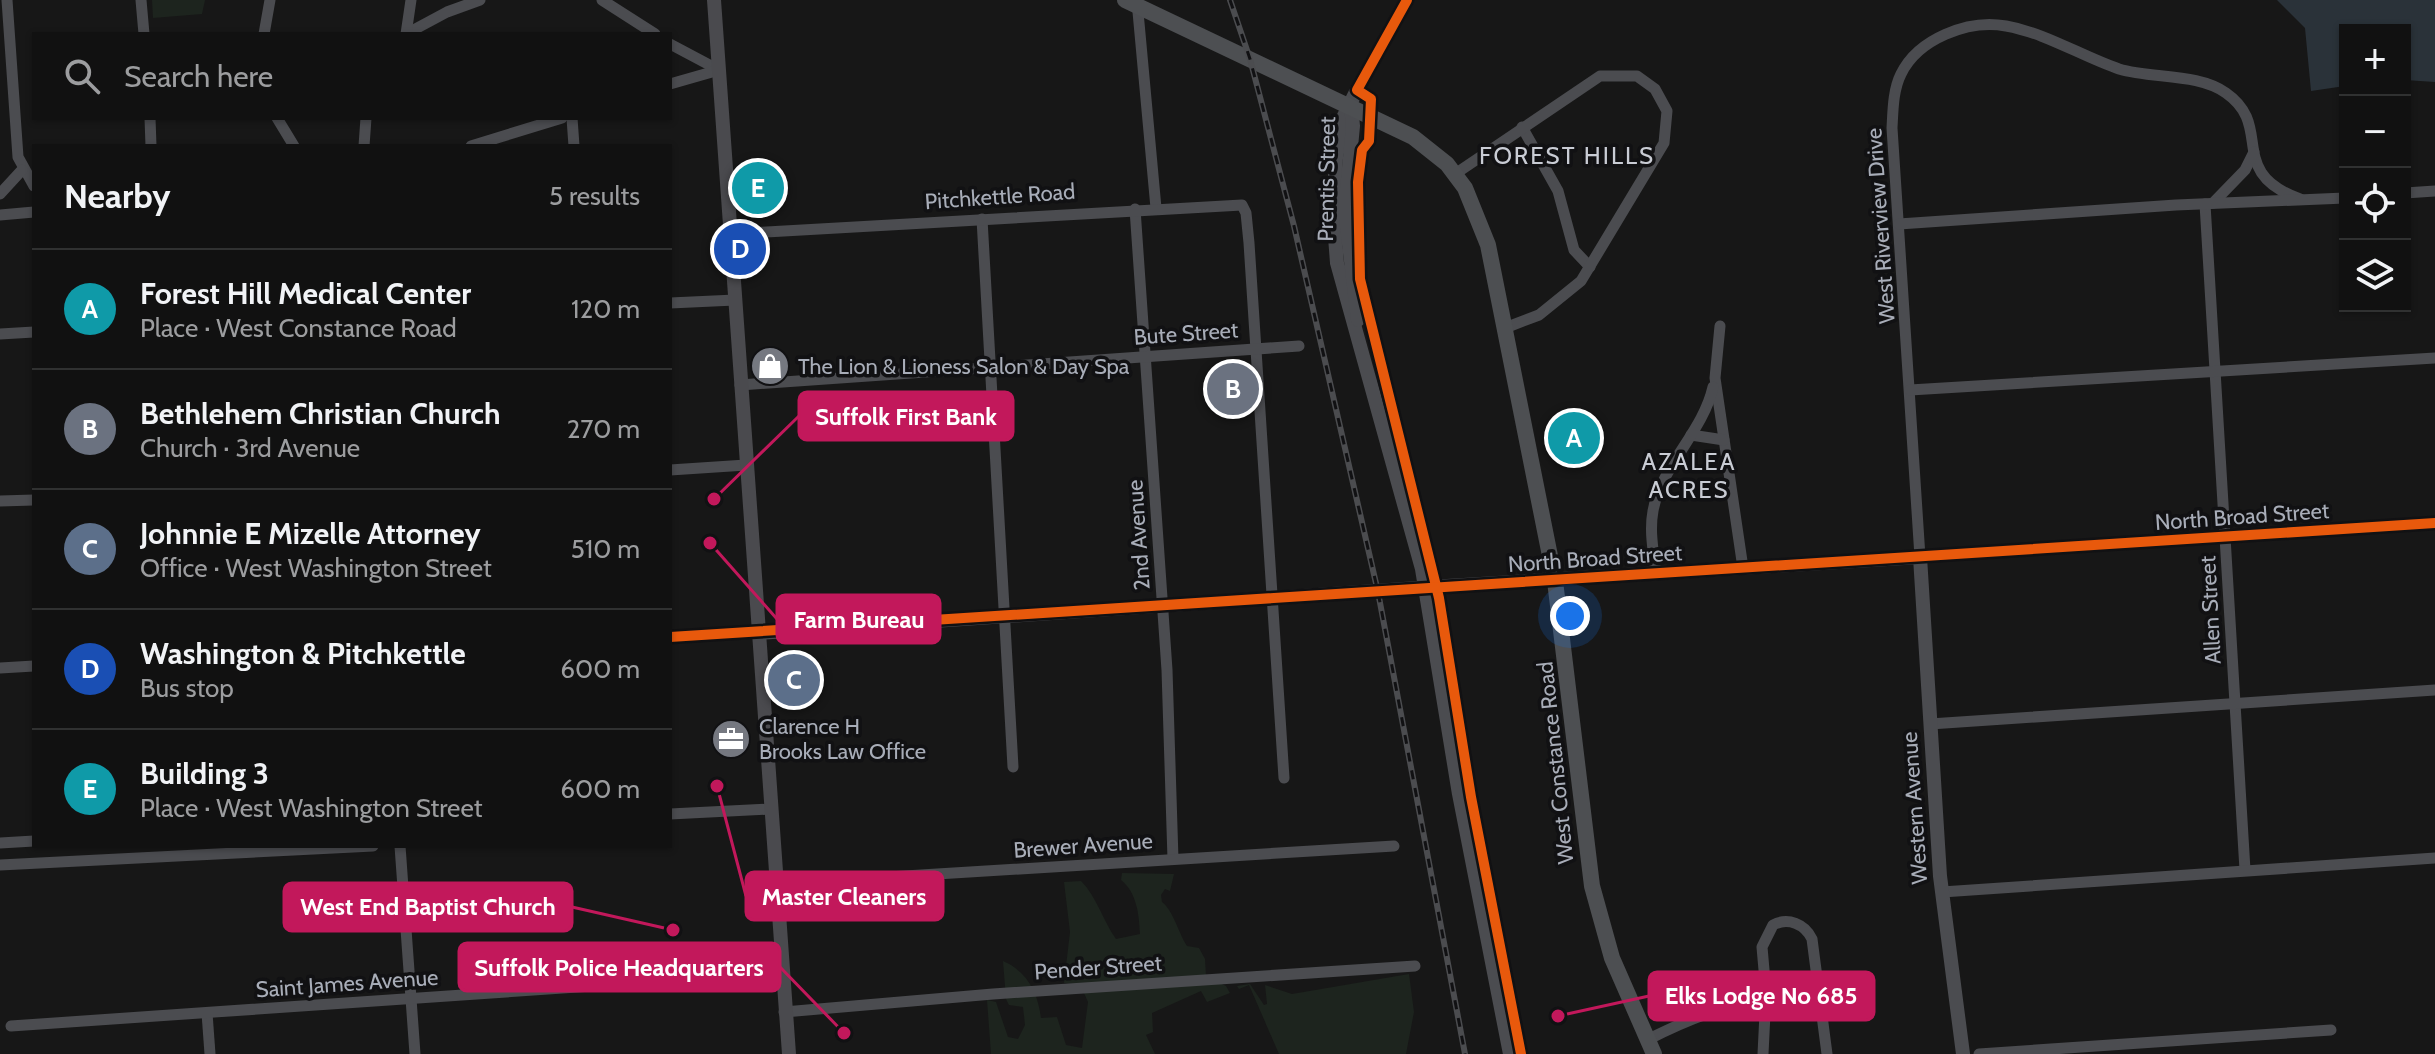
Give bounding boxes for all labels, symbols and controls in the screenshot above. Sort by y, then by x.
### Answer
map controls [2339,24,2411,312]
button: + [2339,24,2411,96]
search box [32,32,672,120]
icon: search [60,54,104,98]
text: Search here [124,58,273,95]
button: − [2339,96,2411,168]
street label: Prentis Street [1312,116,1341,242]
street label: West Riverview Drive [1860,127,1901,325]
district label: FOREST HILLS [1479,141,1655,170]
pin: E [732,158,784,218]
button: locate [2339,168,2411,240]
text: Nearby [64,175,171,217]
street label: Pitchkettle Road [924,178,1076,215]
text: 5 results [549,180,640,212]
pin: D [714,219,766,279]
button: layers [2339,240,2411,312]
text: Forest Hill Medical Center [140,275,471,312]
text: A [82,293,98,325]
text: 120 m [571,293,640,325]
text: Place · West Constance Road [140,312,457,344]
street label: Bute Street [1133,316,1240,351]
shop icon: The Lion & Lioness Salon & Day Spa [749,345,791,387]
place label: The Lion & Lioness Salon & Day Spa [798,353,1130,380]
pin: B [1207,359,1259,419]
callout: Suffolk First Bank [799,392,1013,440]
text: Bethlehem Christian Church [140,395,500,432]
text: Suffolk First Bank [815,402,997,431]
pin: A [1548,408,1600,468]
text: B [82,413,98,445]
text: 270 m [567,413,640,445]
text: Church · 3rd Avenue [140,432,360,464]
district label: AZALEA ACRES [1642,447,1736,504]
street label: 2nd Avenue [1121,479,1156,591]
street label: North Broad Street [2154,497,2331,536]
text: Johnnie E Mizelle Attorney [140,515,481,552]
text: C [82,533,98,565]
text: 510 m [571,533,640,565]
street label: North Broad Street [1507,539,1684,578]
text: Office · West Washington Street [140,552,492,584]
street label: Allen Street [2194,554,2227,665]
callout: Farm Bureau [777,595,940,643]
your location [1550,596,1590,636]
text: Farm Bureau [793,605,925,634]
text: Washington & Pitchkettle [140,635,466,672]
pin: C [768,650,820,710]
text: D [81,653,99,685]
text: 600 m [560,653,640,685]
street label: West Constance Road [1531,660,1580,866]
text: Bus stop [140,672,234,704]
place label: Clarence H Brooks Law Office [759,713,926,765]
office icon: Clarence H Brooks Law Office [710,718,752,760]
street label: Western Avenue [1896,731,1933,885]
text: Building 3 [140,755,269,792]
text: E [83,773,97,805]
text: 600 m [560,773,640,805]
text: Place · West Washington Street [140,792,483,824]
street label: Brewer Avenue [1012,827,1154,864]
callout: Master Cleaners [746,872,943,920]
text: Master Cleaners [762,882,926,911]
callout: West End Baptist Church [284,883,572,931]
text: West End Baptist Church [300,892,556,921]
callout: Suffolk Police Headquarters [459,943,780,991]
street label: Pender Street [1033,950,1163,985]
text: Suffolk Police Headquarters [474,953,764,982]
street label: Saint James Avenue [255,964,439,1003]
callout: Elks Lodge No 685 [1649,972,1874,1020]
text: Elks Lodge No 685 [1665,981,1857,1010]

